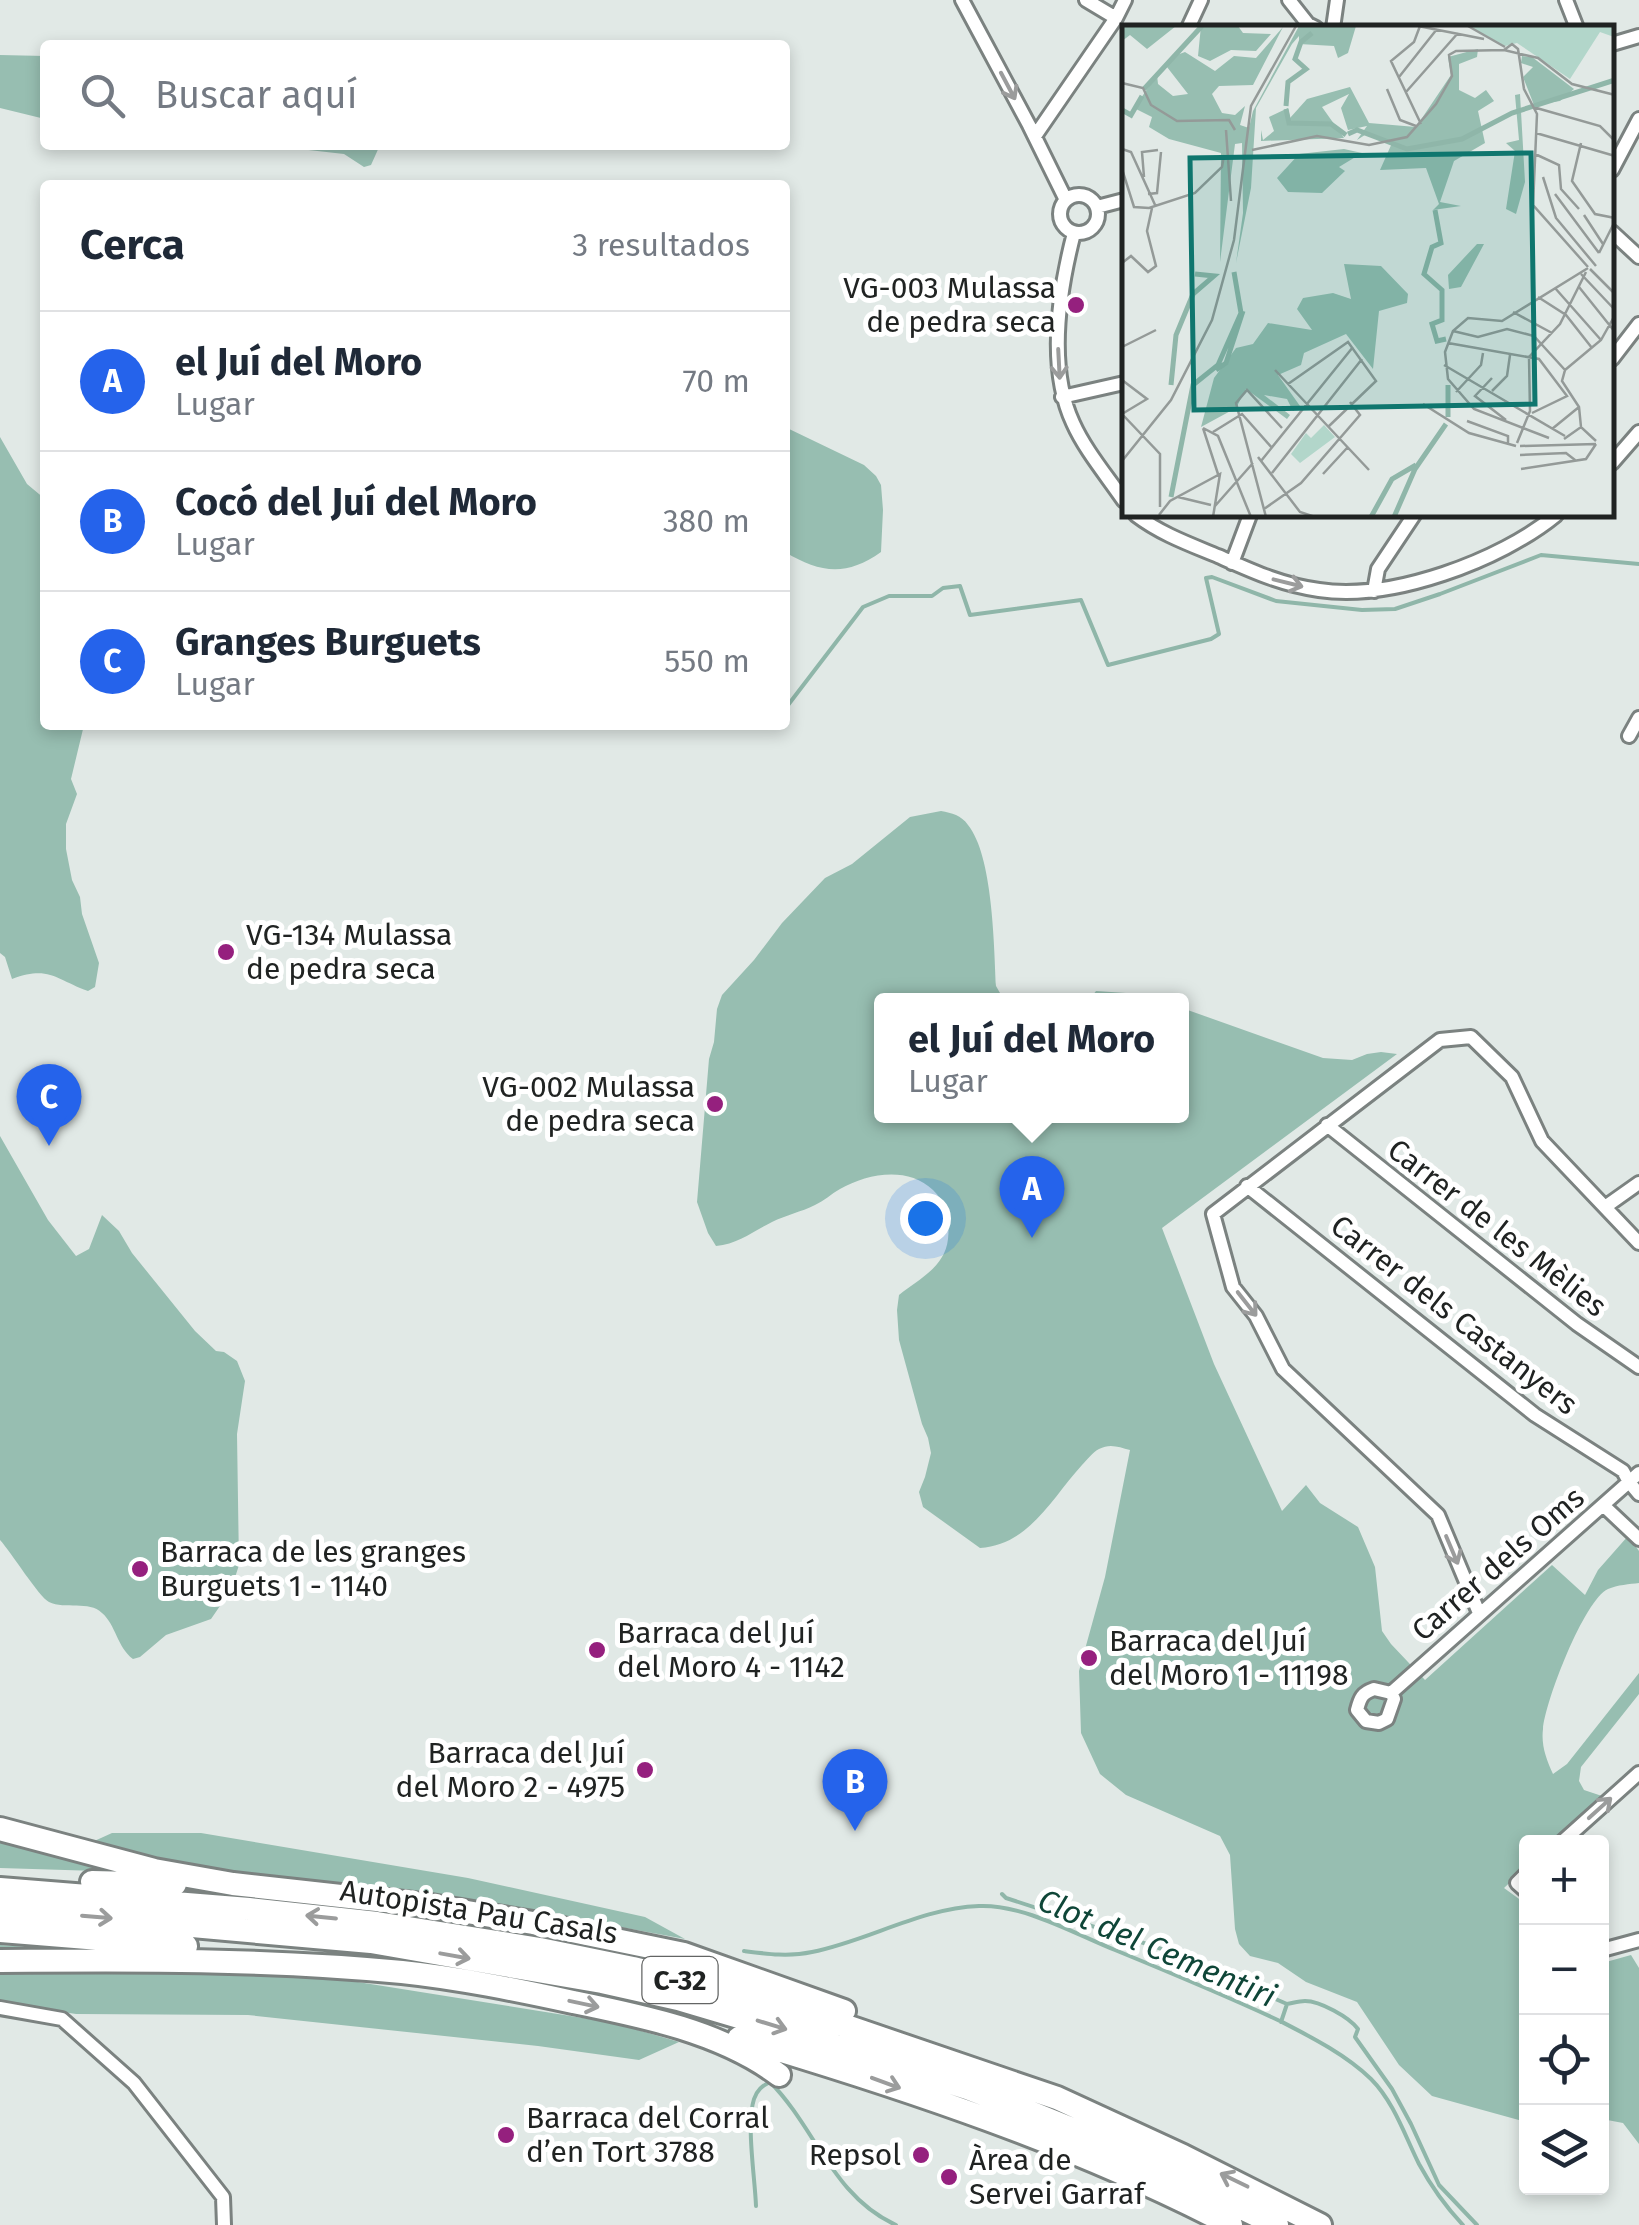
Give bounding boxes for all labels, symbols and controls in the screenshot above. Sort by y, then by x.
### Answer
inset map [1122,25,1614,518]
search box [40,40,790,150]
icon: search [75,68,130,123]
one-way arrow [999,70,1018,100]
text: Buscar aquí [155,72,357,118]
text: Cerca [80,220,185,270]
text: 3 resultados [572,226,750,264]
place label: VG-003 Mulassa de pedra seca [843,270,1056,340]
marker: VG-003 Mulassa de pedra seca [1065,294,1087,316]
text: el Juí del Moro [175,339,422,385]
one-way arrow [1050,347,1069,379]
text: A [103,362,122,400]
text: 70 m [682,362,750,400]
text: Lugar [175,385,255,423]
text: Cocó del Juí del Moro [175,479,537,525]
text: B [103,502,122,540]
text: 380 m [663,502,750,540]
text: Lugar [175,525,255,563]
one-way arrow [1272,575,1303,594]
text: Granges Burguets [175,619,481,665]
text: C [103,642,122,680]
text: 550 m [664,642,750,680]
text: Lugar [175,665,255,703]
place label: VG-134 Mulassa de pedra seca [246,917,452,987]
marker: VG-134 Mulassa de pedra seca [215,941,237,963]
popup [874,993,1189,1123]
text: el Juí del Moro [908,1016,1155,1062]
text: Lugar [908,1062,988,1100]
pin: C [17,1064,82,1146]
place label: VG-002 Mulassa de pedra seca [482,1069,695,1139]
marker: VG-002 Mulassa de pedra seca [704,1093,726,1115]
street label: Carrer de les Mèlies [1381,1131,1613,1325]
pin: A [1000,1156,1064,1238]
your location [900,1193,951,1244]
street label: Carrer dels Castanyers [1324,1208,1584,1422]
one-way arrow [1235,1291,1257,1317]
street label: Carrer dels Oms [1404,1479,1592,1649]
place label: Barraca de les granges Burguets 1 - 1140 [160,1534,466,1604]
one-way arrow [1445,1534,1463,1565]
marker: Barraca de les granges Burguets 1 - 1140 [129,1558,151,1580]
place label: Barraca del Juí del Moro 4 - 1142 [617,1615,845,1685]
place label: Barraca del Juí del Moro 1 - 11198 [1109,1623,1348,1693]
marker: Barraca del Juí del Moro 4 - 1142 [586,1639,608,1661]
marker: Barraca del Juí del Moro 1 - 11198 [1078,1647,1100,1669]
place label: Barraca del Juí del Moro 2 - 4975 [396,1735,625,1805]
pin: B [822,1748,888,1831]
marker: Barraca del Juí del Moro 2 - 4975 [634,1759,656,1781]
one-way arrow [1587,1796,1612,1819]
map controls [1519,1835,1609,2195]
button: + [1519,1835,1609,1925]
street label: Autopista Pau Casals [338,1872,620,1952]
water label: Clot del Cementiri [1032,1881,1282,2015]
one-way arrow [81,1907,113,1926]
one-way arrow [305,1907,338,1926]
button: − [1519,1925,1609,2015]
one-way arrow [438,1947,471,1966]
road number: C-32 [642,1957,718,2003]
one-way arrow [567,1996,599,2015]
button: locate [1519,2015,1609,2105]
one-way arrow [756,2018,787,2036]
one-way arrow [870,2075,901,2093]
place label: Barraca del Corral d’en Tort 3788 [526,2100,769,2170]
button: layers [1519,2105,1609,2195]
marker: Barraca del Corral d’en Tort 3788 [495,2124,517,2146]
place label: Repsol [809,2137,901,2173]
place label: Àrea de Servei Garraf [969,2142,1146,2212]
marker: Repsol [910,2144,932,2166]
marker: Àrea de Servei Garraf [938,2166,960,2188]
one-way arrow [1219,2170,1249,2189]

